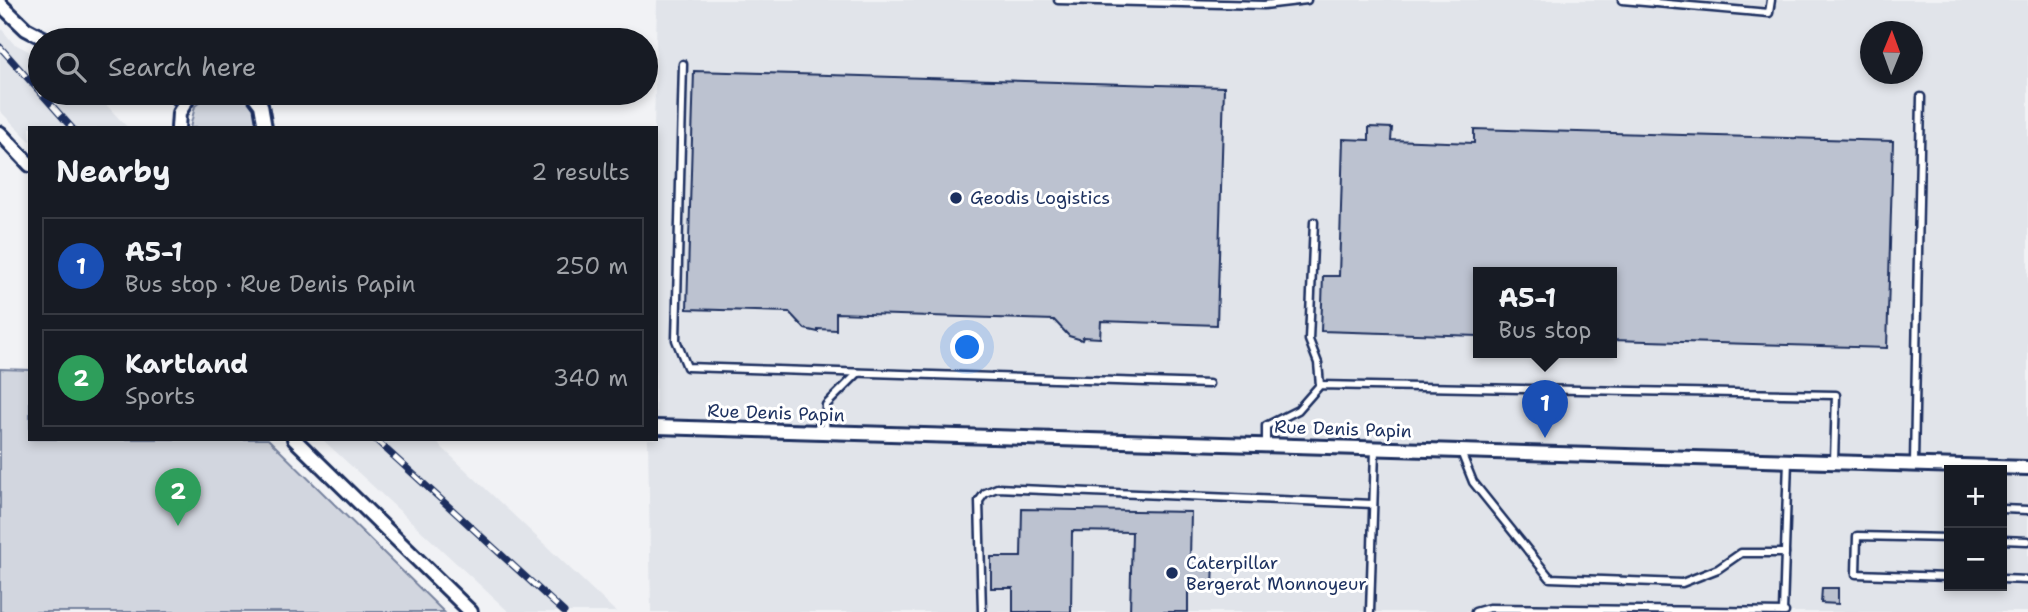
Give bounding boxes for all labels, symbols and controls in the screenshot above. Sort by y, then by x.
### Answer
north arrow [1860,21,1923,84]
search box [28,28,658,105]
icon: search [52,48,90,86]
text: Search here [108,49,257,84]
text: Nearby [56,151,171,192]
text: 2 results [531,157,630,187]
place label: Geodis Logistics [970,186,1110,210]
marker: Geodis Logistics [948,190,964,206]
text: A5-1 [125,234,183,269]
text: 1 [76,251,86,281]
text: 250 m [555,251,628,281]
popup [1473,267,1617,358]
text: Bus stop · Rue Denis Papin [125,269,416,299]
text: A5-1 [1499,280,1556,315]
text: Bus stop [1499,315,1591,345]
your location [950,330,984,364]
text: Kartland [125,346,248,381]
text: 2 [73,363,89,393]
text: 340 m [553,363,628,393]
pin: 1 [1522,380,1568,438]
text: Sports [125,381,196,411]
street label: Rue Denis Papin [707,399,845,427]
street label: Rue Denis Papin [1274,415,1412,443]
map controls [1944,465,2007,591]
button: + [1944,465,2007,528]
pin: 2 [155,468,201,526]
button: − [1944,528,2007,591]
place label: Caterpillar Bergerat Monnoyeur [1186,551,1367,596]
marker: Caterpillar Bergerat Monnoyeur [1164,565,1180,581]

